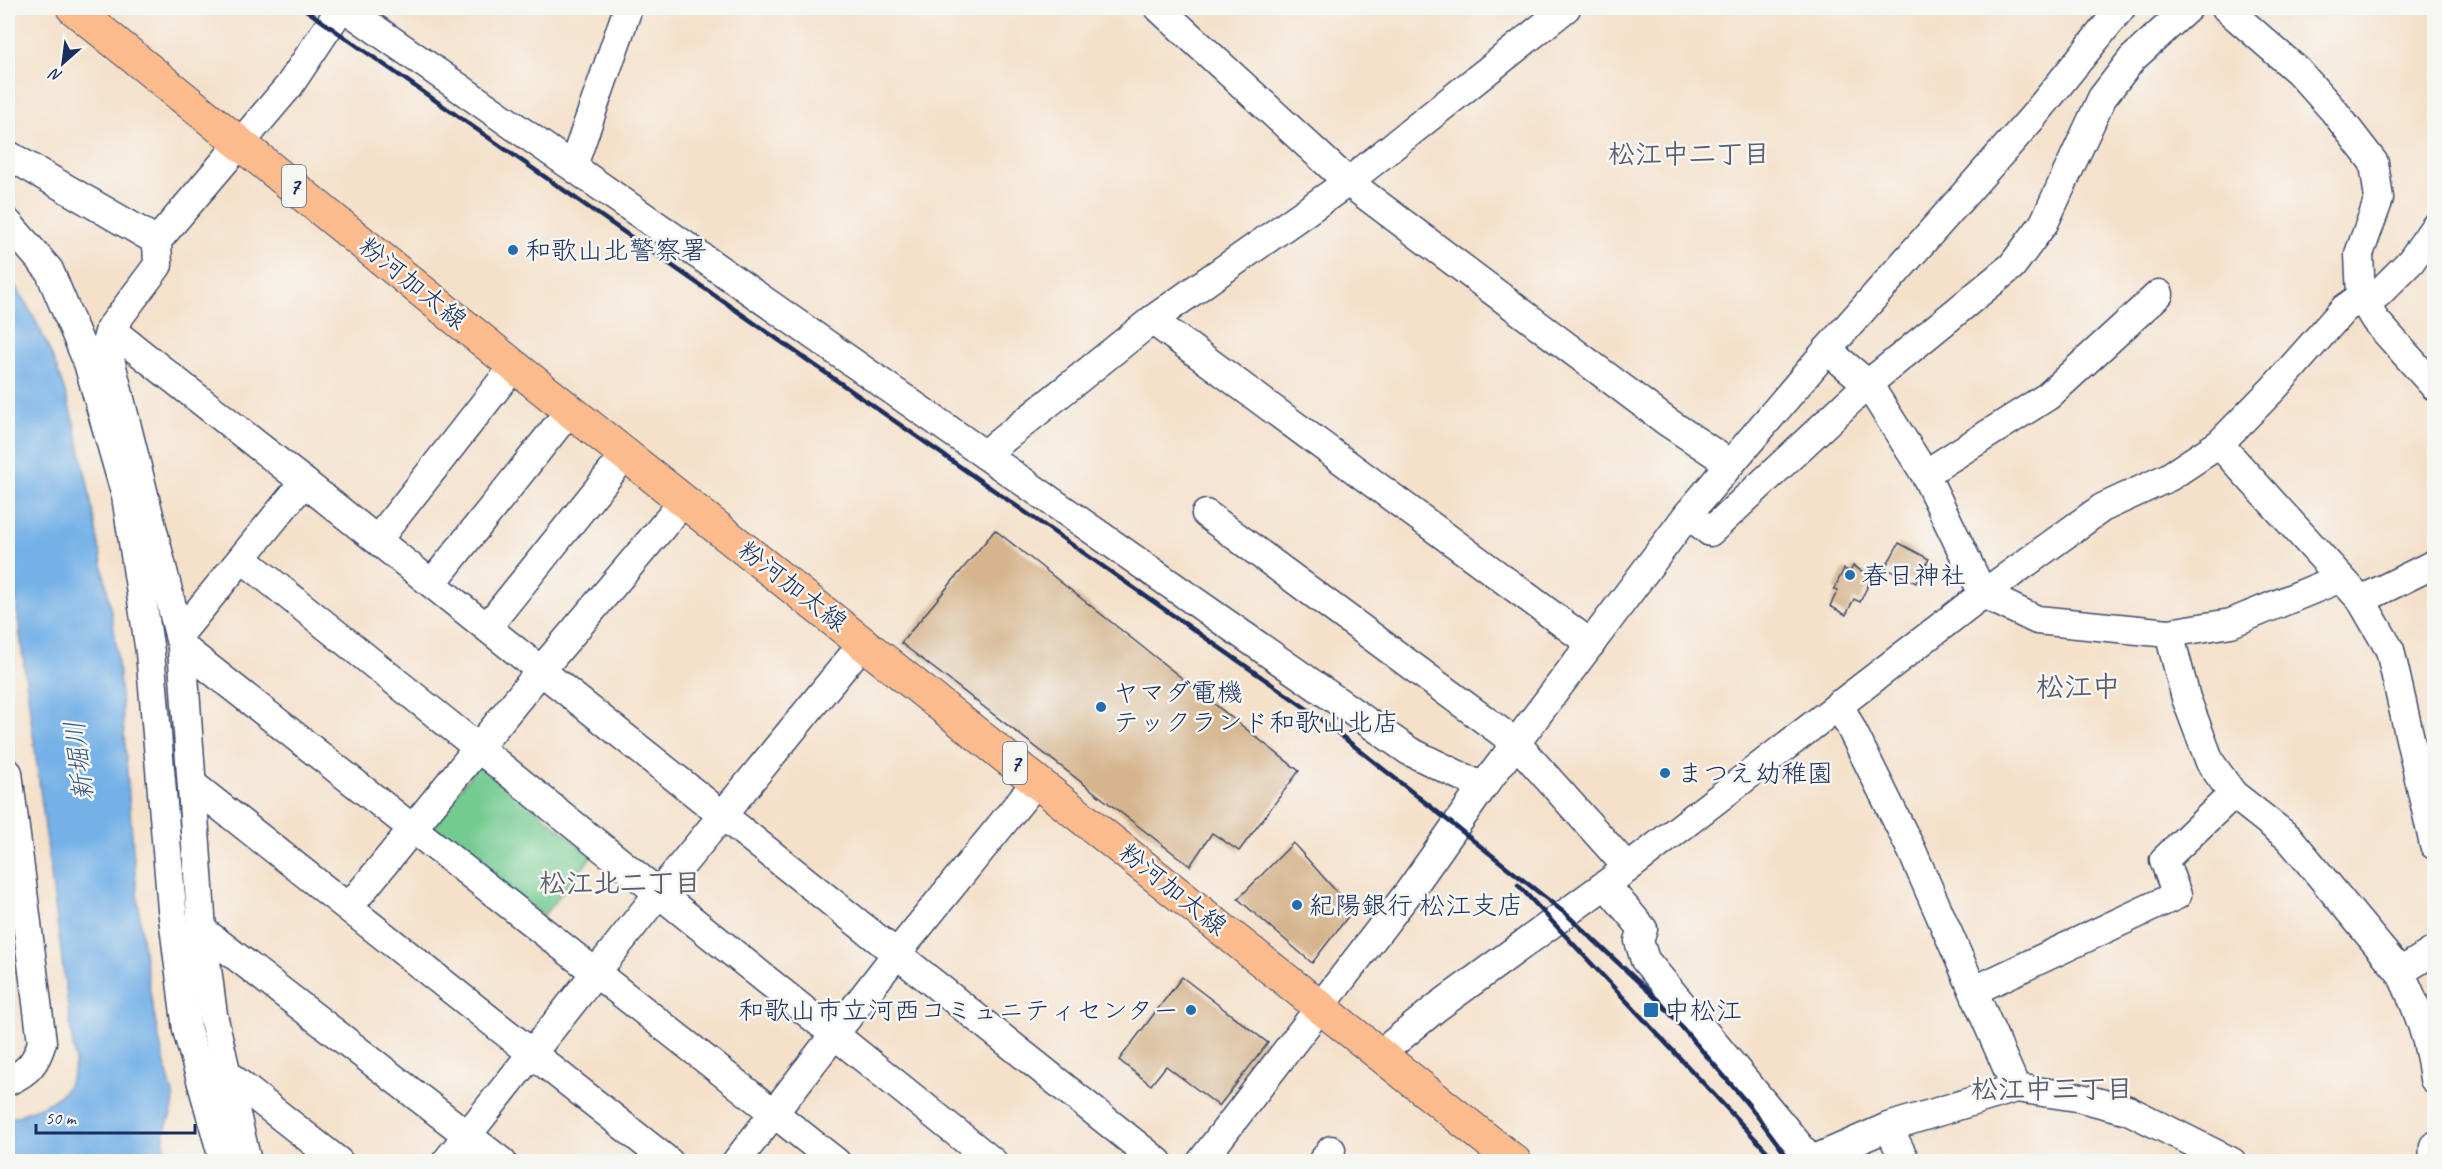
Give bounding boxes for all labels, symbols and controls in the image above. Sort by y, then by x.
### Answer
north arrow [33,33,93,93]
text: N [45,63,65,87]
district label: 松江中二丁目 [1608,137,1770,171]
road number: 7 [282,165,306,207]
street label: 粉河加太線 [352,229,474,337]
place label: 和歌山北警察署 [525,234,707,267]
marker: 和歌山北警察署 [506,243,520,257]
street label: 粉河加太線 [732,533,854,639]
place label: 春日神社 [1862,559,1966,592]
marker: 春日神社 [1843,568,1857,582]
district label: 松江中 [2036,669,2120,704]
place label: ヤマダ電機 テックランド和歌山北店 [1113,676,1399,739]
marker: ヤマダ電機 テックランド和歌山北店 [1094,700,1108,714]
water label: 新堀川 [57,719,101,803]
road number: 7 [1003,742,1027,784]
place label: まつえ幼稚園 [1677,757,1833,790]
marker: まつえ幼稚園 [1658,766,1672,780]
street label: 粉河加太線 [1112,835,1234,943]
district label: 松江北二丁目 [539,866,701,900]
place label: 紀陽銀行 松江支店 [1309,889,1523,922]
marker: 紀陽銀行 松江支店 [1290,898,1304,912]
place label: 和歌山市立河西コミュニティセンター [738,994,1179,1027]
place label: 中松江 [1664,994,1742,1027]
marker: 中松江 [1642,1001,1660,1019]
marker: 和歌山市立河西コミュニティセンター [1184,1003,1198,1017]
district label: 松江中三丁目 [1971,1072,2133,1106]
scale bar [36,1097,195,1135]
text: 50 m [45,1107,78,1129]

